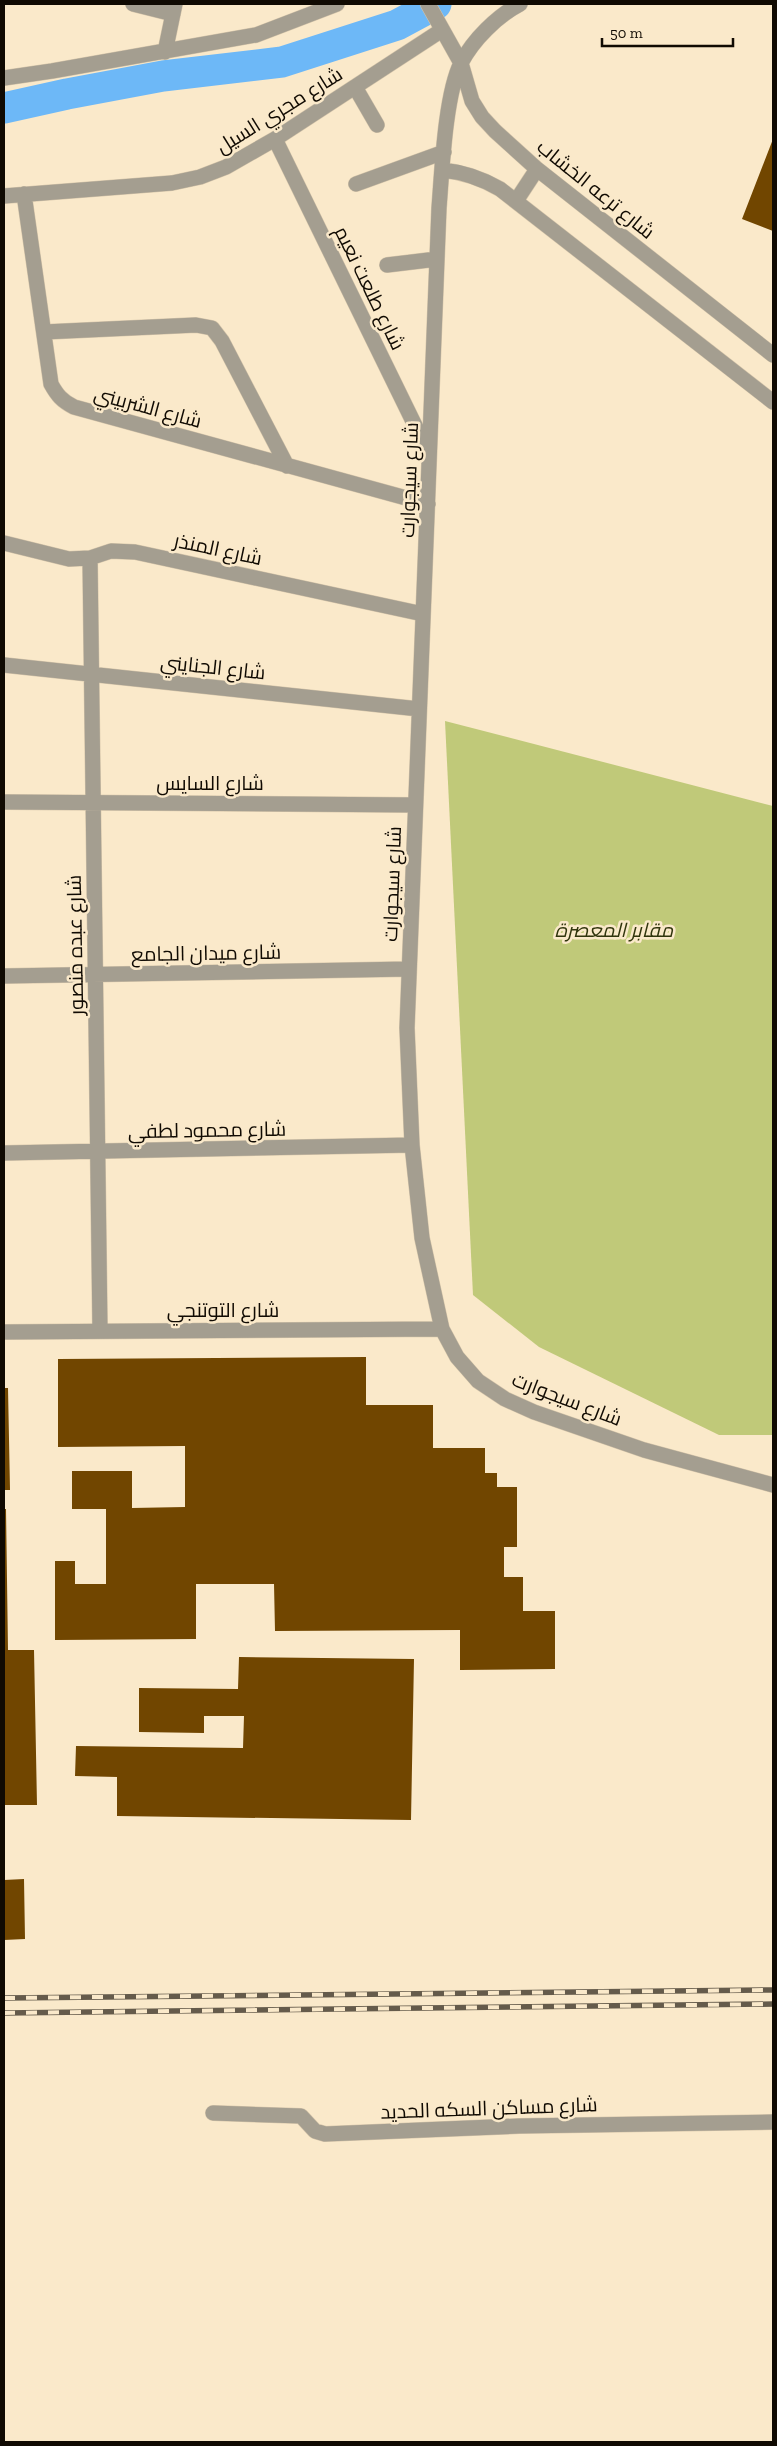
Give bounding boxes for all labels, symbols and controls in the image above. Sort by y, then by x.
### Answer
scale bar [602,15,733,47]
text: 50 m [610,24,643,42]
street label: شارع مجري السيل [211,62,349,162]
street label: شارع ترعه الخشاب [531,134,660,245]
street label: شارع طلعت نعيم [328,222,410,355]
street label: شارع الشربيني [91,381,204,437]
street label: شارع سيجوارت [395,422,425,538]
street label: شارع المنذر [170,528,264,572]
street label: شارع الجنايني [159,650,267,688]
street label: شارع السايس [156,771,264,797]
street label: شارع سيجوارت [378,826,408,942]
street label: شارع عبده منصور [62,875,90,1016]
park label: مقابر المعصرة [555,918,674,942]
street label: شارع ميدان الجامع [131,940,281,968]
street label: شارع محمود لطفي [128,1117,286,1147]
street label: شارع التوتنجي [167,1298,279,1326]
street label: شارع سيجوارت [508,1367,625,1433]
street label: شارع مساكن السكه الحديد [380,2092,598,2126]

